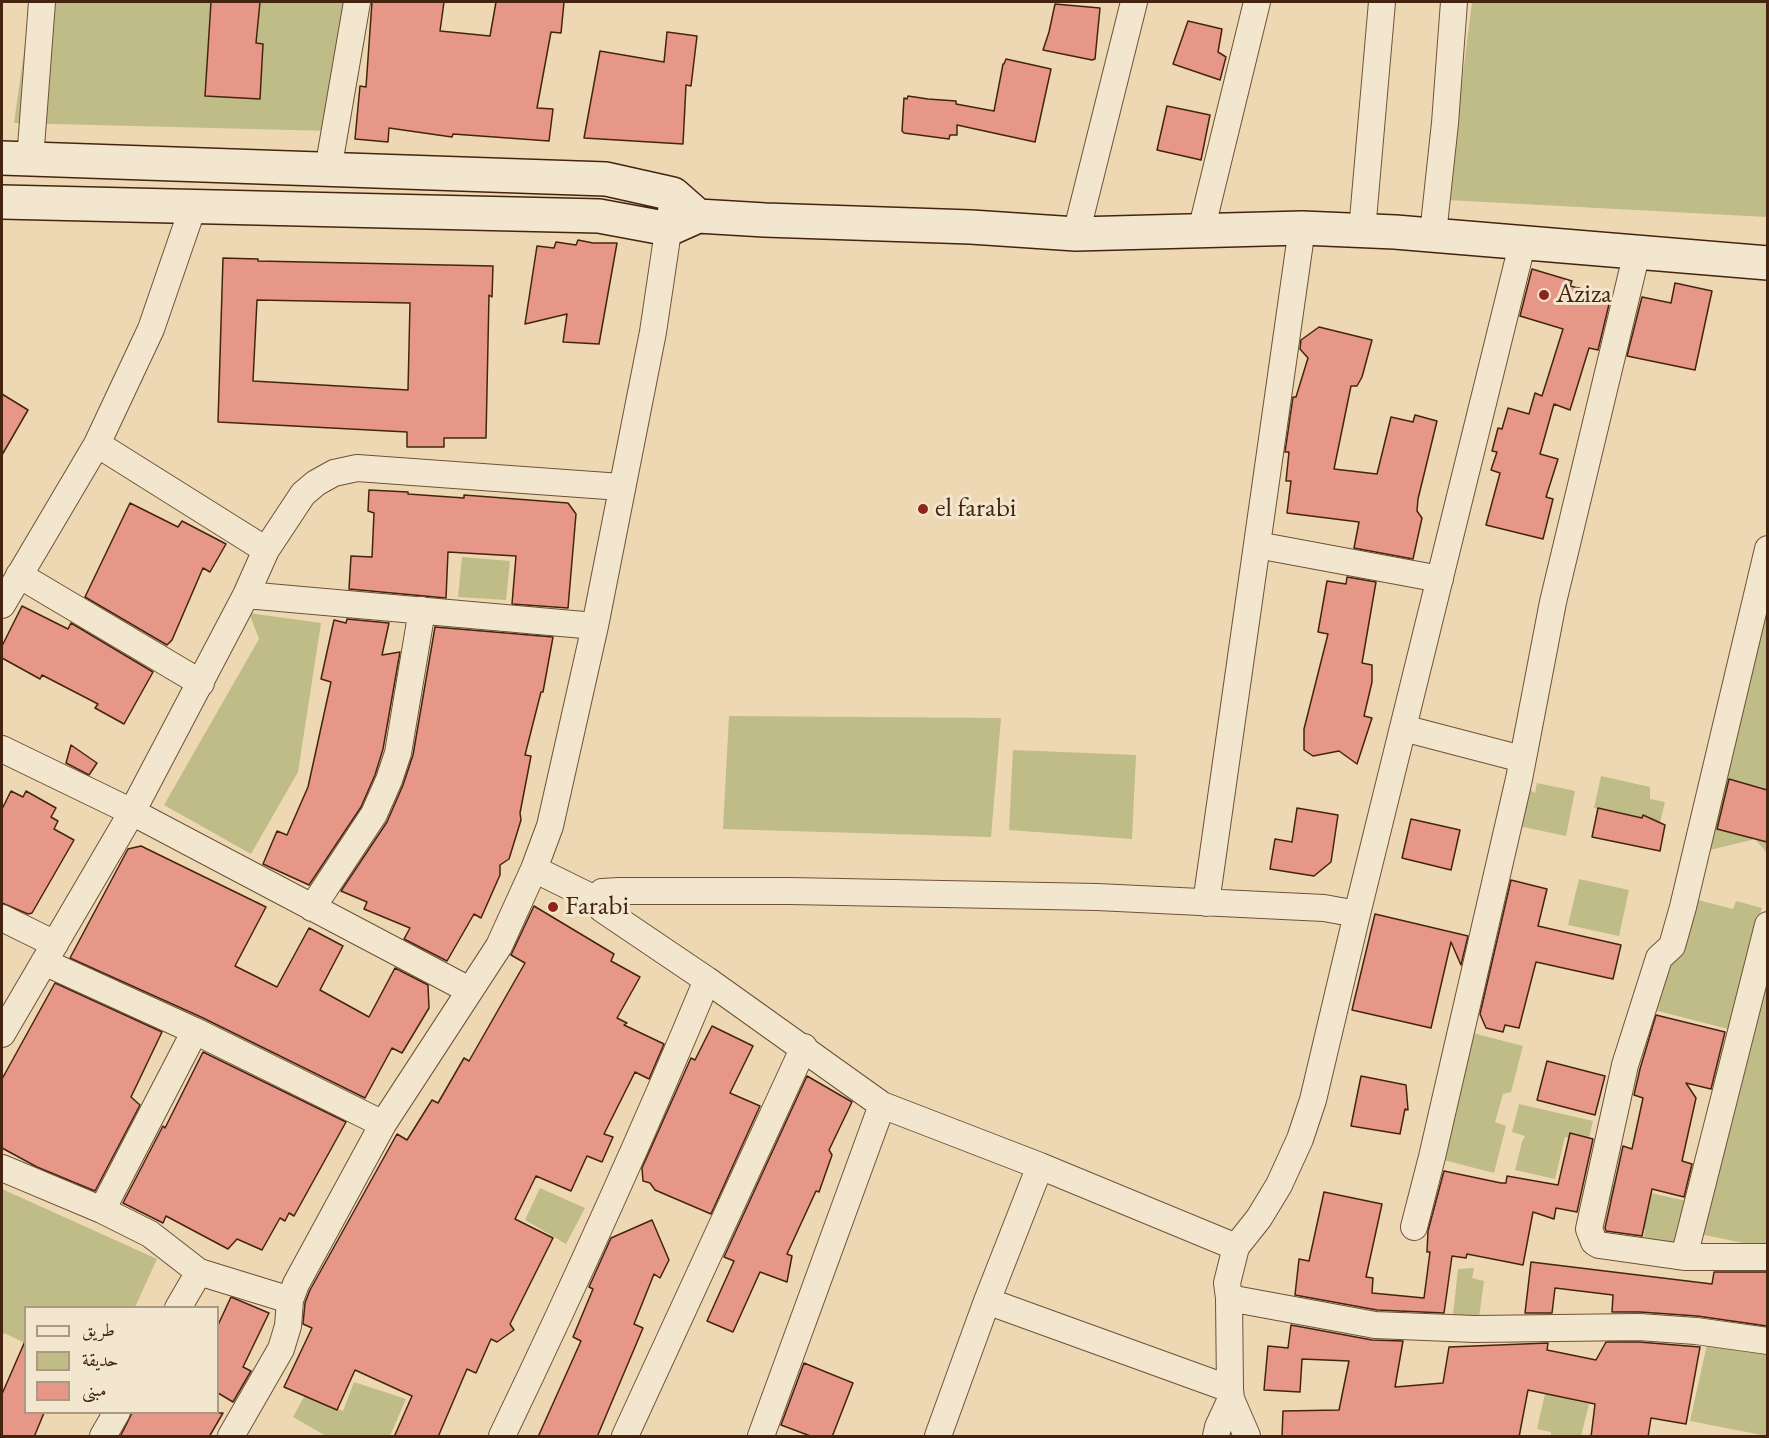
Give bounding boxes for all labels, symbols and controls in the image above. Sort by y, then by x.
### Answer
place label: Aziza [1556,279,1612,311]
marker: Aziza [1537,288,1551,302]
place label: el farabi [935,493,1016,525]
marker: el farabi [916,502,930,516]
place label: Farabi [565,891,629,923]
marker: Farabi [546,900,560,914]
legend [24,1306,219,1414]
text: طريق [82,1318,115,1341]
text: حديقة [82,1348,118,1371]
text: مبنى [82,1378,107,1401]

